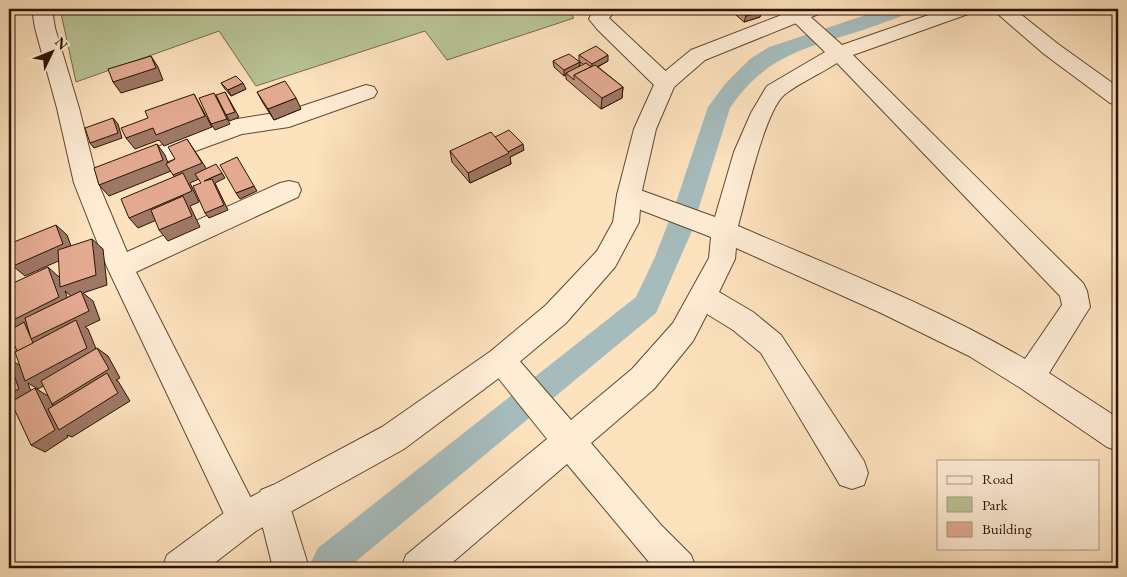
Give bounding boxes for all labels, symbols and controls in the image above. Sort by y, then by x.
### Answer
north arrow [28,28,78,78]
text: N [51,33,72,54]
legend [937,460,1100,550]
text: Road [982,469,1014,488]
text: Park [982,495,1009,514]
text: Building [982,519,1032,538]

